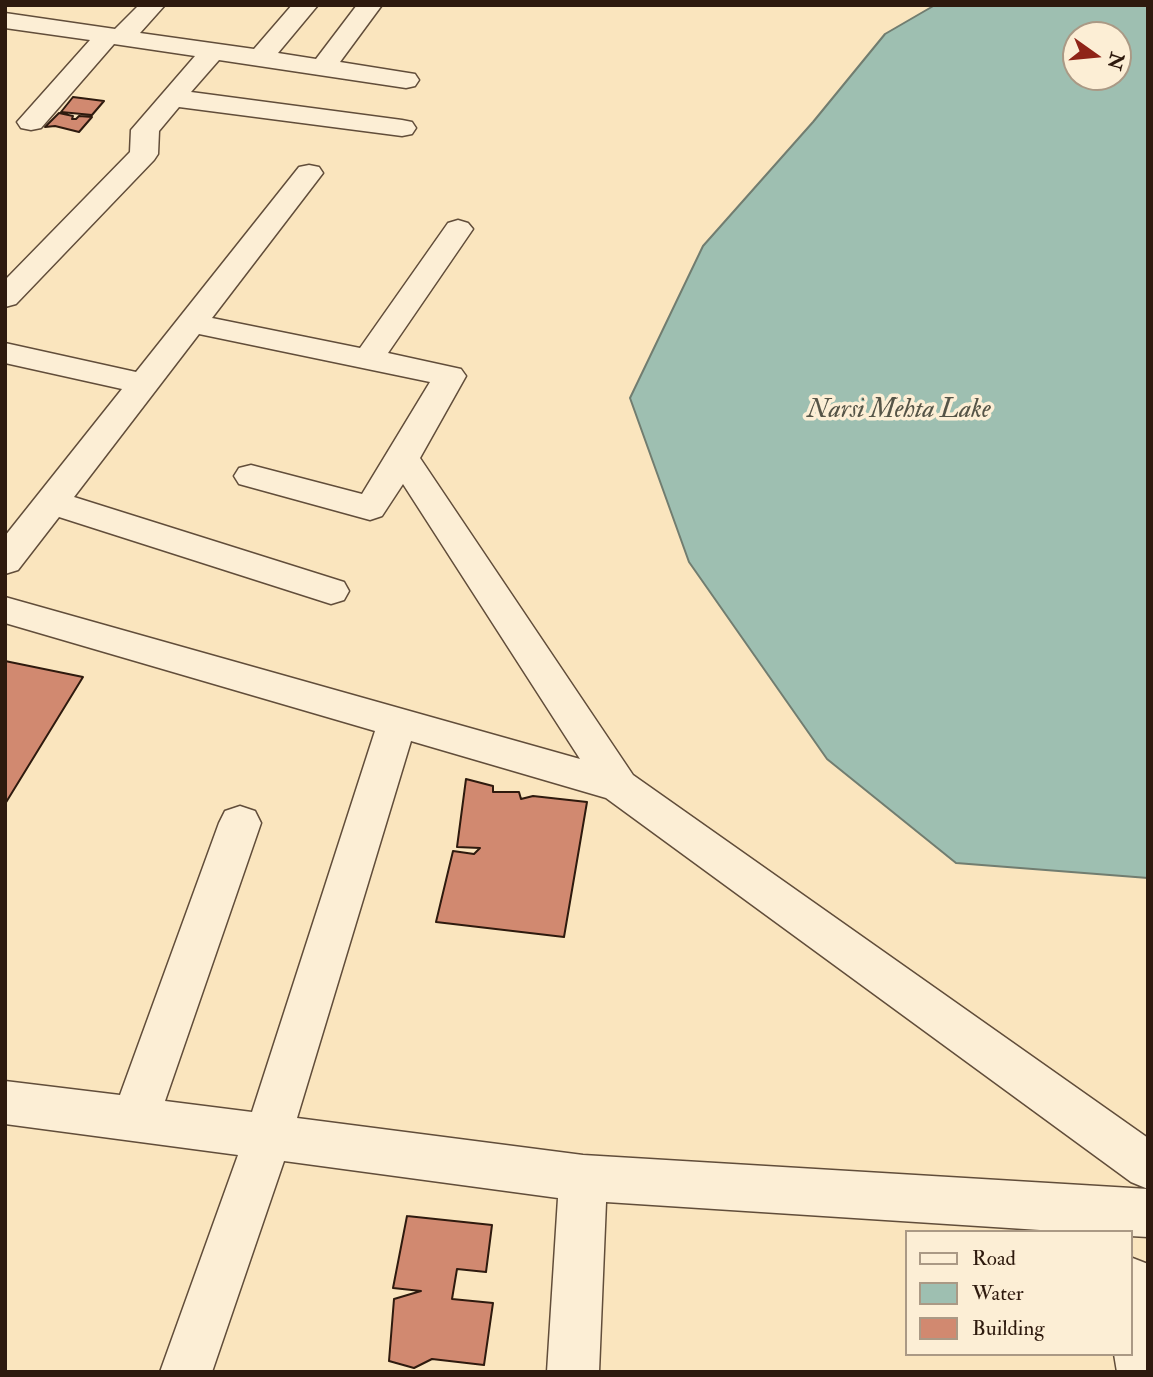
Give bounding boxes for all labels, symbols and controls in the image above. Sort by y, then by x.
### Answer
north arrow [1062,21,1132,91]
text: N [1102,50,1129,72]
water label: Narsi Mehta Lake [807,395,991,427]
legend [904,1230,1132,1356]
text: Road [972,1245,1016,1272]
text: Water [972,1280,1024,1307]
text: Building [972,1315,1045,1342]

